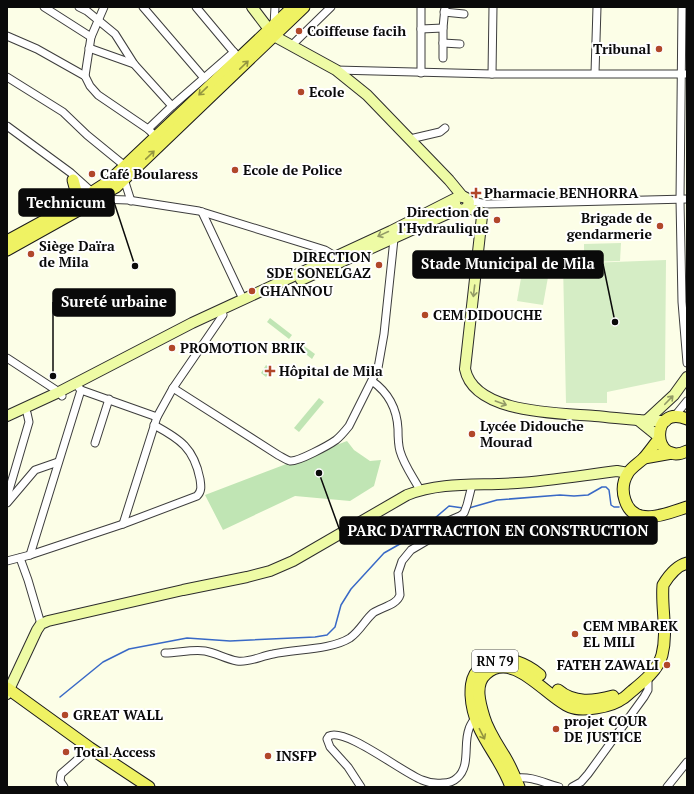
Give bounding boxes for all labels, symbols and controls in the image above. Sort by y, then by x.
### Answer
place label: Coiffeuse facih [307,21,406,40]
marker: Coiffeuse facih [294,26,304,36]
place label: Tribunal [593,39,651,58]
marker: Tribunal [654,44,664,54]
one-way arrow [239,60,249,70]
place label: Ecole [309,82,345,101]
one-way arrow [198,86,208,96]
marker: Ecole [296,87,306,97]
one-way arrow [144,150,155,159]
place label: Ecole de Police [243,160,343,179]
place label: Café Boularess [100,164,198,183]
marker: Ecole de Police [230,165,240,175]
marker: Café Boularess [87,169,97,179]
place label: Pharmacie BENHORRA [484,183,639,202]
marker: Pharmacie BENHORRA [471,188,481,198]
callout: Technicum [19,189,114,216]
text: Technicum [26,192,106,212]
place label: Direction de l'Hydraulique [398,202,489,237]
place label: Brigade de gendarmerie [567,208,652,243]
marker: Direction de l'Hydraulique [492,215,502,225]
marker: Brigade de gendarmerie [655,221,665,231]
one-way arrow [377,231,389,238]
place label: Siège Daïra de Mila [39,236,115,271]
place label: DIRECTION SDE SONELGAZ [267,247,371,282]
marker: Siège Daïra de Mila [26,249,36,259]
callout: Stade Municipal de Mila [413,251,603,278]
text: Stade Municipal de Mila [421,253,596,273]
marker: DIRECTION SDE SONELGAZ [374,260,384,270]
place label: GHANNOU [260,281,333,300]
one-way arrow [470,284,478,297]
marker: GHANNOU [247,286,257,296]
callout: Sureté urbaine [53,289,175,316]
text: Sureté urbaine [61,291,167,311]
place label: CEM DIDOUCHE [433,305,542,324]
marker: CEM DIDOUCHE [420,310,430,320]
place label: PROMOTION BRIK [180,338,306,357]
marker: PROMOTION BRIK [167,343,177,353]
place label: Hôpital de Mila [279,361,383,380]
marker: Hôpital de Mila [264,365,276,377]
one-way arrow [664,395,674,405]
one-way arrow [495,399,507,407]
place label: Lycée Didouche Mourad [480,416,584,451]
marker: Lycée Didouche Mourad [467,429,477,439]
callout: PARC D'ATTRACTION EN CONSTRUCTION [340,517,657,544]
text: PARC D'ATTRACTION EN CONSTRUCTION [347,520,649,540]
place label: CEM MBAREK EL MILI [583,616,678,651]
marker: CEM MBAREK EL MILI [570,629,580,639]
road number: RN 79 [472,650,518,672]
place label: FATEH ZAWALI [557,655,659,674]
marker: FATEH ZAWALI [662,660,672,670]
place label: GREAT WALL [73,705,163,724]
marker: GREAT WALL [60,710,70,720]
place label: projet COUR DE JUSTICE [564,711,648,746]
marker: projet COUR DE JUSTICE [551,724,561,734]
one-way arrow [479,728,486,740]
place label: Total Access [74,742,155,761]
place label: INSFP [276,746,317,765]
marker: Total Access [61,747,71,757]
marker: INSFP [263,751,273,761]

